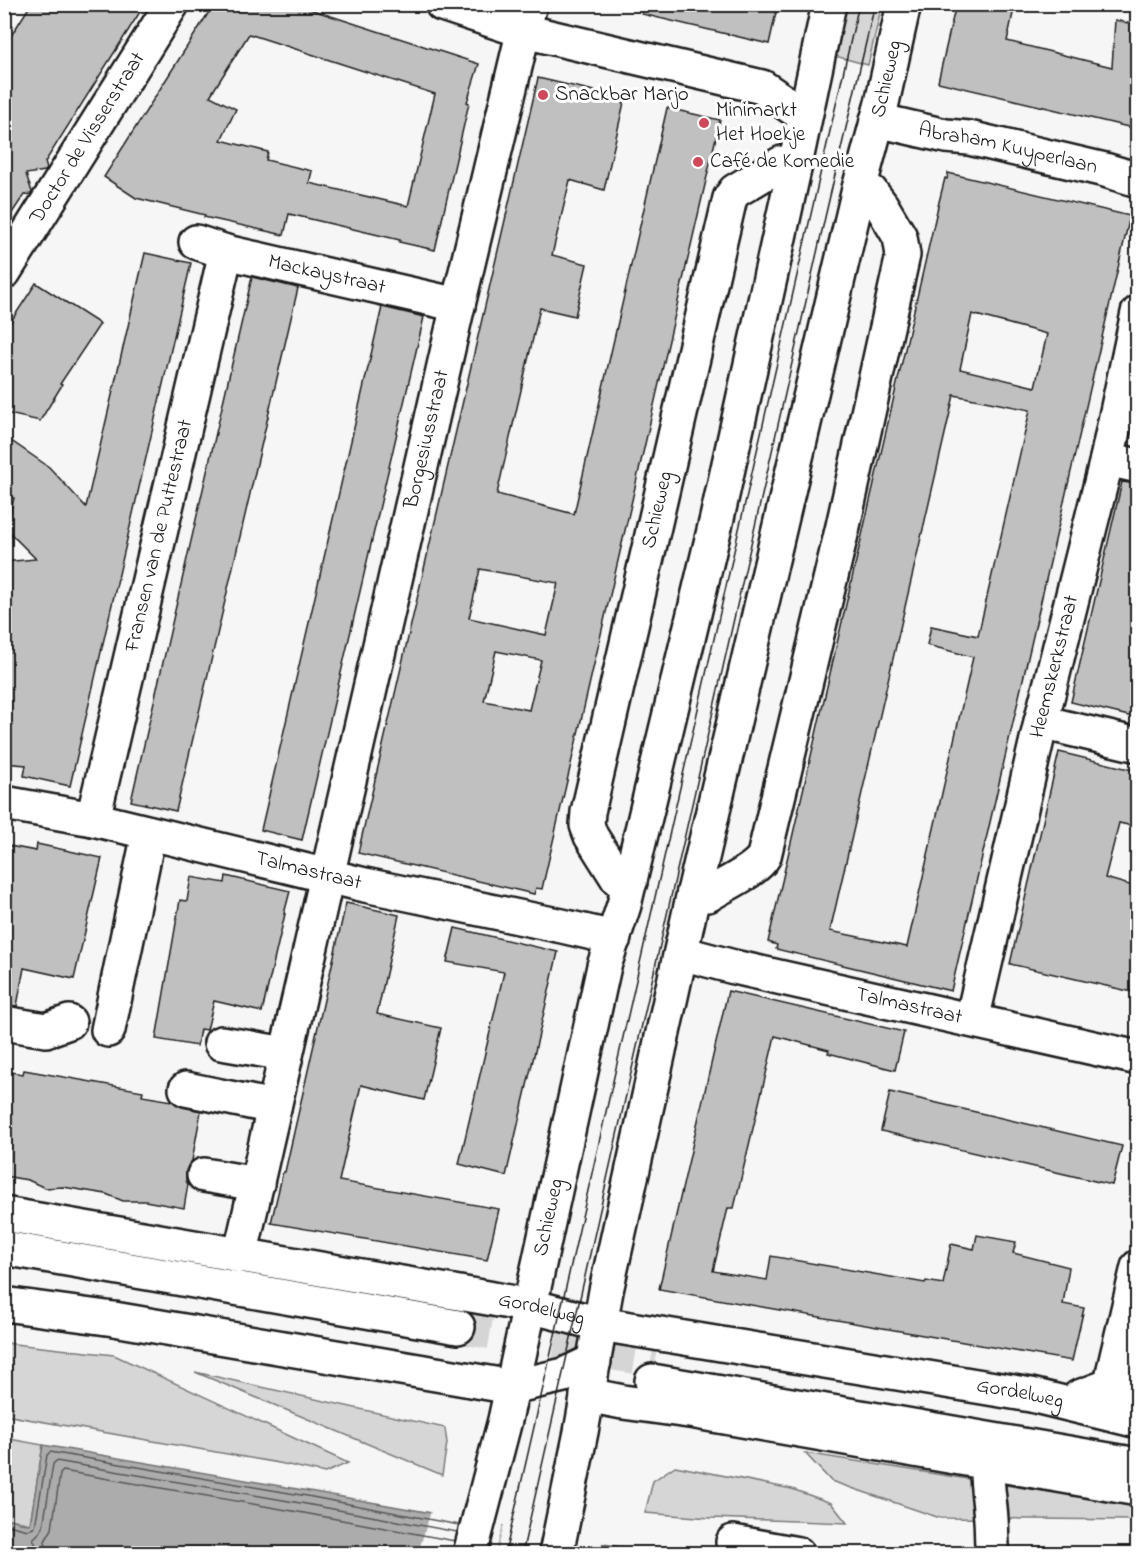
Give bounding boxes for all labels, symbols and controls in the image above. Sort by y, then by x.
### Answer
street label: Schieweg [864,37,912,121]
street label: Doctor de Visserstraat [22,46,153,231]
place label: Snackbar Marjo [555,80,689,110]
marker: Snackbar Marjo [536,88,550,102]
place label: Minimarkt Het Hoekje [716,96,806,150]
street label: Abraham Kuyperlaan [915,115,1100,183]
marker: Minimarkt Het Hoekje [697,116,711,130]
place label: Café de Komedie [710,147,855,177]
marker: Café de Komedie [691,155,705,169]
street label: Mackaystraat [265,247,388,303]
street label: Borgesiusstraat [397,367,458,513]
street label: Fransen van de Puttestraat [117,416,201,656]
street label: Schieweg [634,468,683,552]
street label: Heemskerkstraat [1023,592,1087,741]
street label: Talmastraat [252,844,365,899]
street label: Talmastraat [853,980,965,1033]
street label: Schieweg [526,1176,574,1259]
street label: Gordelweg [496,1285,588,1336]
street label: Gordelweg [974,1371,1067,1419]

